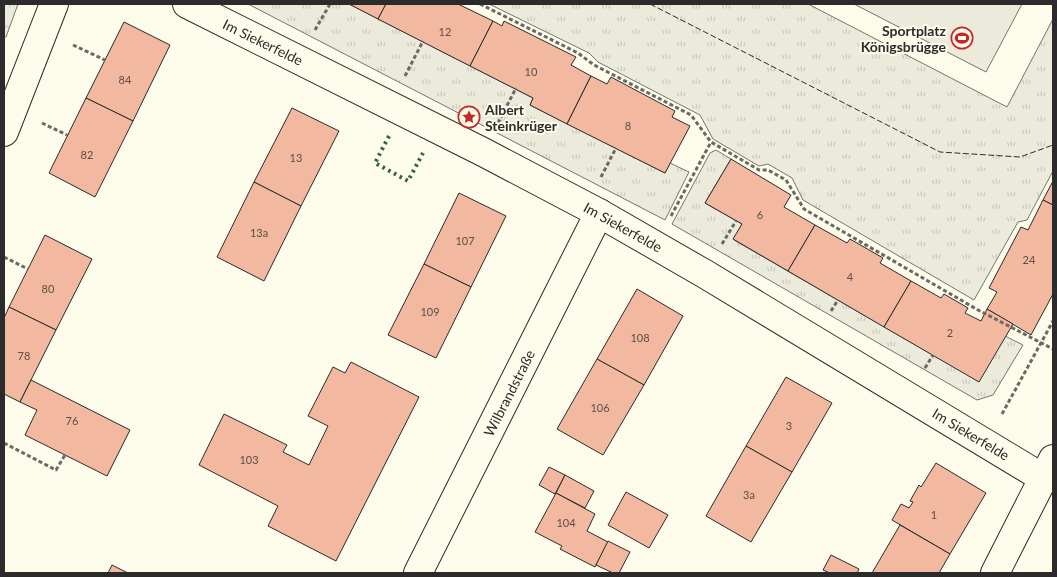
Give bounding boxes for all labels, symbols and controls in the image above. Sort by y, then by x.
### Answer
street label: Im Siekerfelde [220,15,306,69]
place label: Sportplatz Königsbrügge [861,22,947,55]
house number: 12 [439,25,451,38]
sports icon: Sportplatz Königsbrügge [950,26,974,50]
house number: 10 [525,65,538,78]
house number: 84 [119,73,132,86]
place label: Albert Steinkrüger [484,101,558,134]
place icon: Albert Steinkrüger [457,105,481,129]
house number: 8 [625,119,631,132]
house number: 82 [81,148,93,161]
house number: 13 [290,151,302,164]
street label: Im Siekerfelde [581,198,665,256]
house number: 6 [757,208,763,221]
house number: 13a [250,226,268,239]
house number: 107 [455,234,475,247]
house number: 24 [1023,253,1036,266]
house number: 4 [847,270,854,283]
house number: 80 [42,282,55,295]
house number: 109 [420,305,440,318]
house number: 2 [947,326,953,339]
house number: 108 [630,331,650,344]
street label: Wilbrandstraße [480,347,538,439]
house number: 78 [18,349,30,362]
house number: 106 [590,401,610,414]
street label: Im Siekerfelde [929,404,1013,464]
house number: 76 [66,414,78,427]
house number: 3 [786,419,792,432]
house number: 103 [239,453,259,466]
house number: 3a [743,488,755,501]
house number: 1 [931,508,937,521]
house number: 104 [556,516,576,529]

